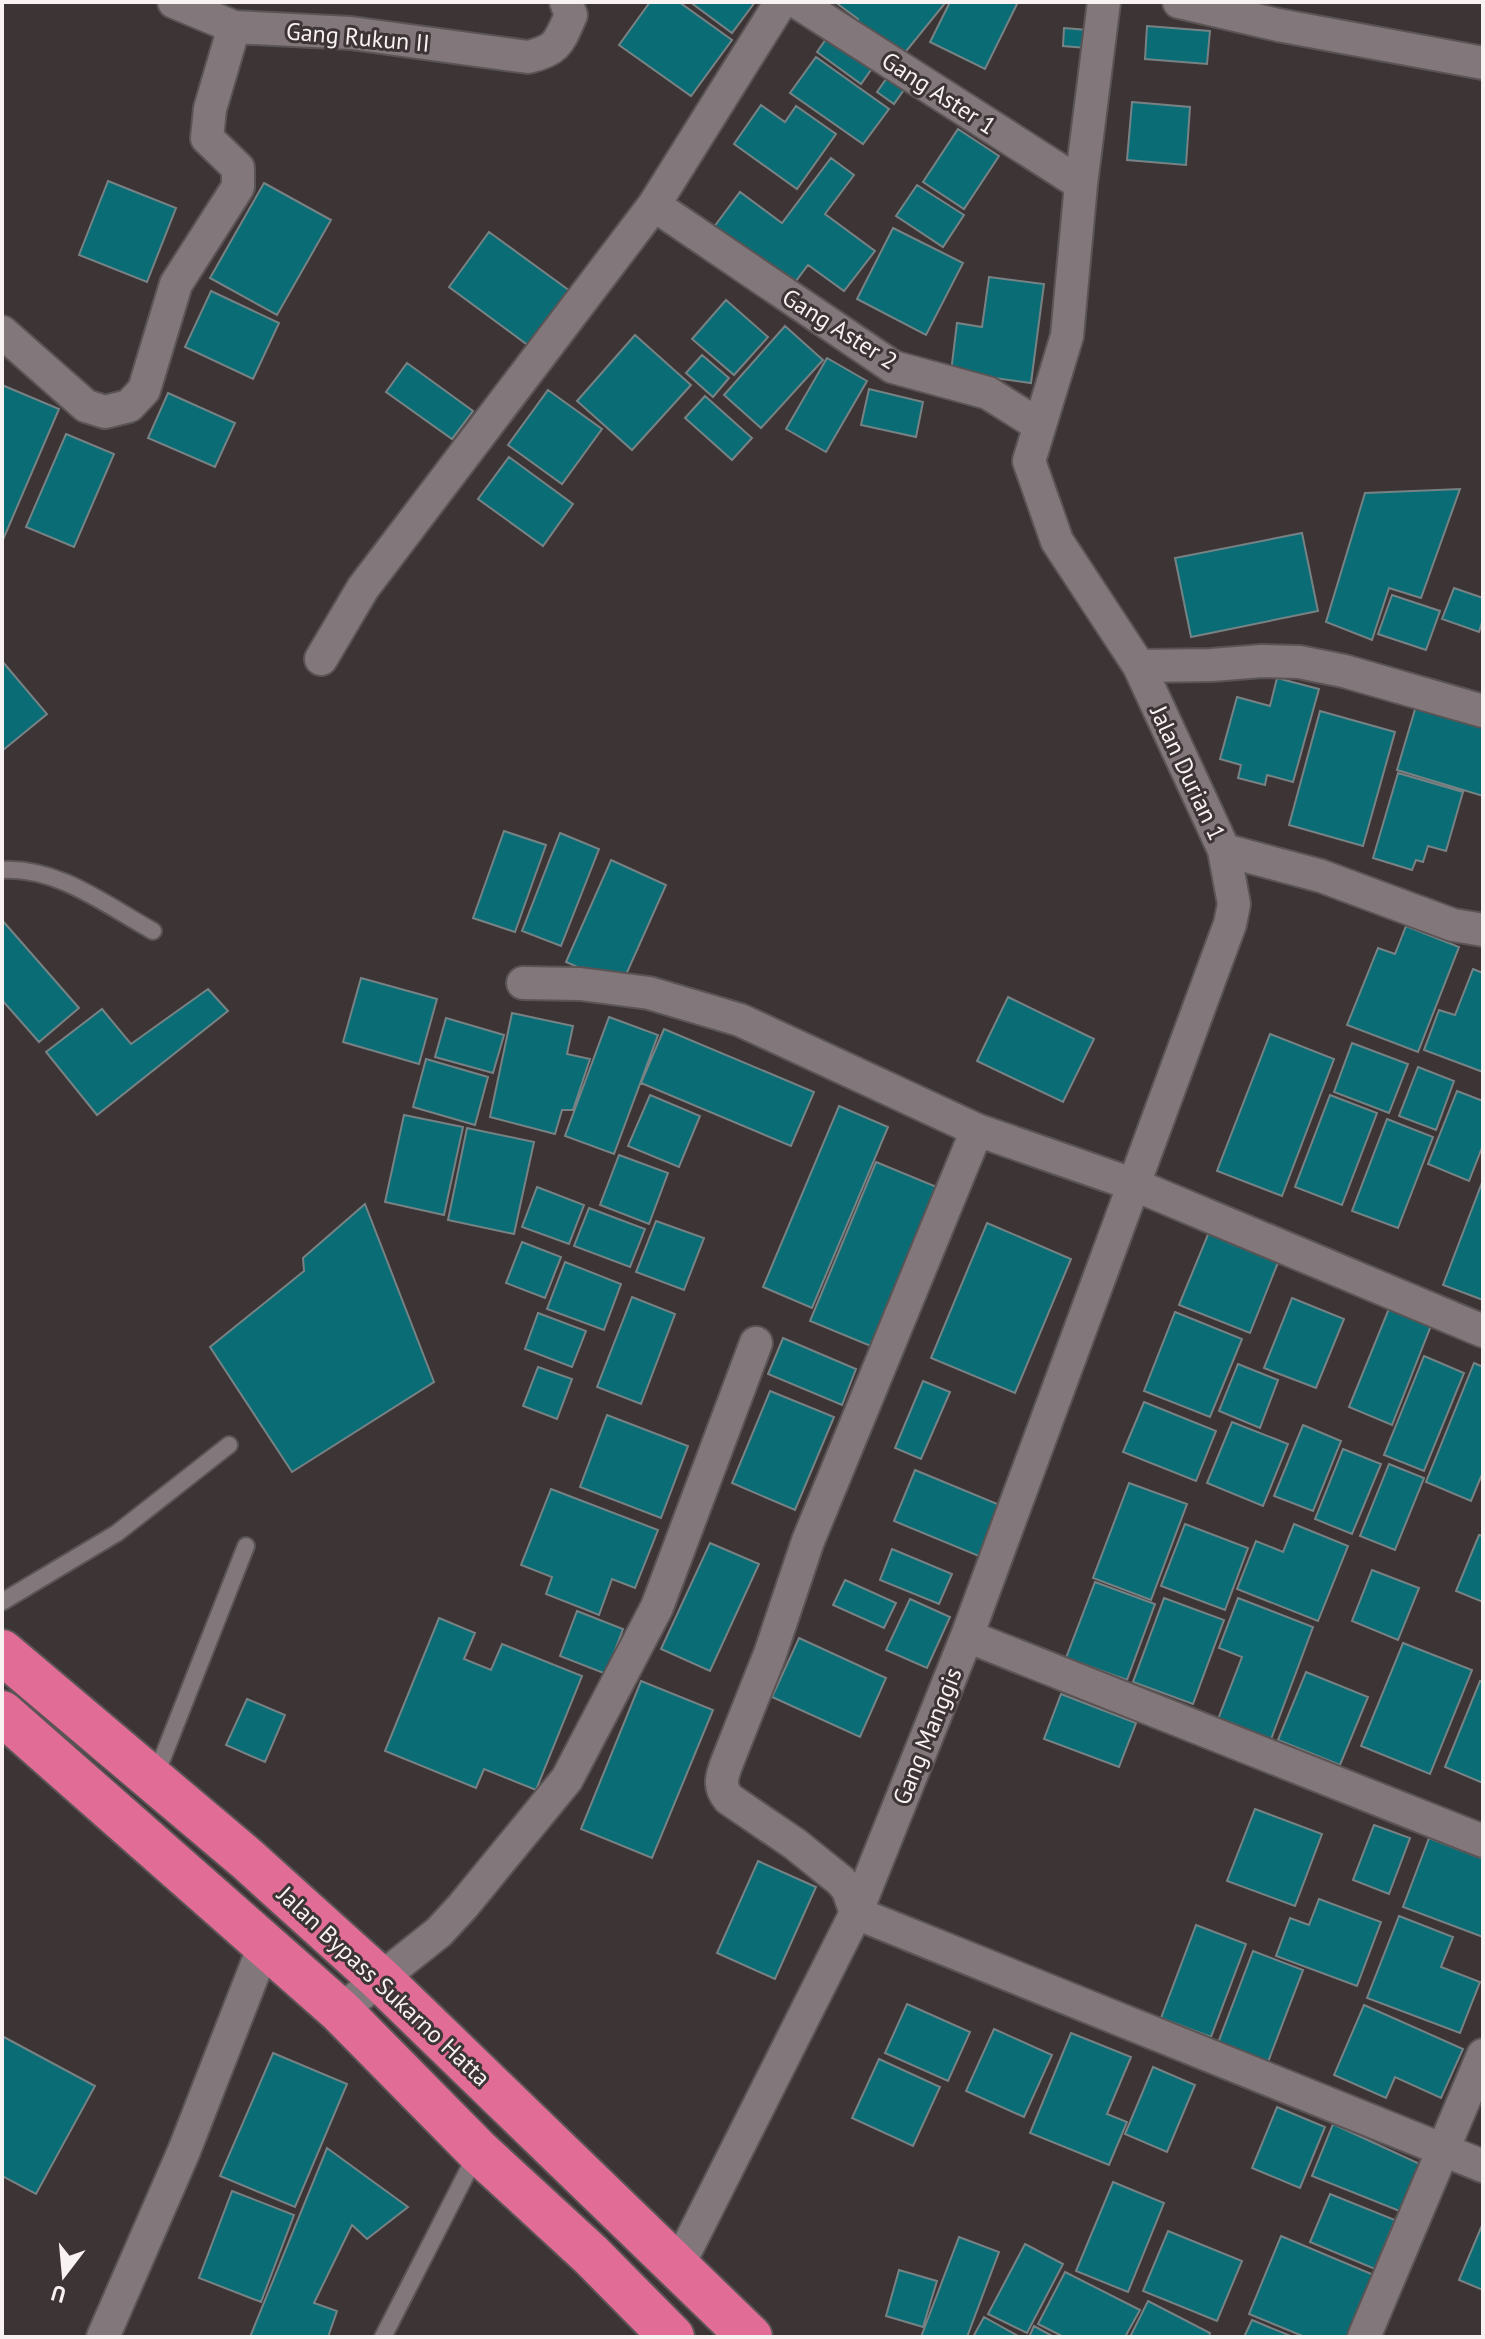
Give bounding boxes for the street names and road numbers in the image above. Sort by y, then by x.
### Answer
street label: Gang Rukun II [285,15,431,59]
street label: Gang Aster 1 [876,45,1002,141]
street label: Gang Aster 2 [777,281,903,377]
street label: Jalan Durian 1 [1143,700,1233,845]
street label: Gang Manggis [885,1663,969,1809]
street label: Jalan Bypass Sukarno Hatta [270,1879,497,2093]

